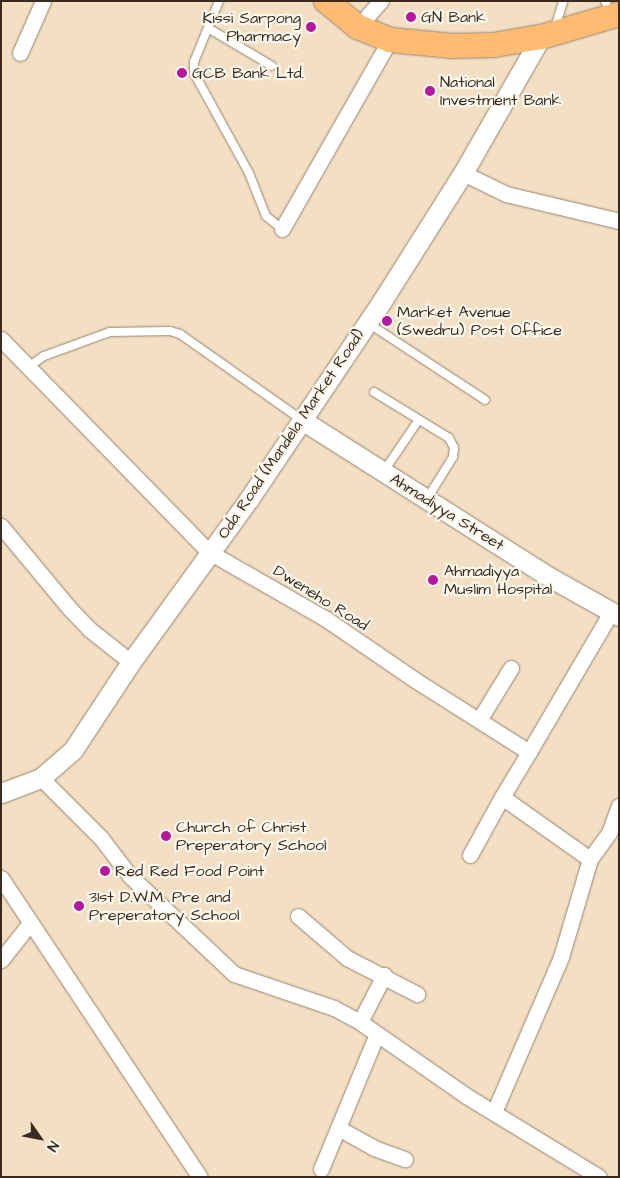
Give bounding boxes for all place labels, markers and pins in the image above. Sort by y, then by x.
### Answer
place label: GN Bank [421,7,486,27]
place label: Kissi Sarpong Pharmacy [203,8,301,46]
marker: GN Bank [405,11,417,23]
marker: Kissi Sarpong Pharmacy [305,21,317,33]
place label: GCB Bank Ltd. [192,63,304,83]
marker: GCB Bank Ltd. [176,67,188,79]
place label: National Investment Bank [440,72,561,110]
marker: National Investment Bank [424,85,436,97]
place label: Market Avenue (Swedru) Post Office [397,302,562,340]
marker: Market Avenue (Swedru) Post Office [381,315,393,327]
place label: Ahmadiyya Muslim Hospital [444,561,552,599]
marker: Ahmadiyya Muslim Hospital [426,573,440,587]
place label: Church of Christ Preperatory School [176,817,327,855]
marker: Church of Christ Preperatory School [160,830,172,842]
place label: Red Red Food Point [115,861,264,881]
marker: Red Red Food Point [99,865,111,877]
place label: 31st D.W.M. Pre and Preperatory School [89,887,240,925]
marker: 31st D.W.M. Pre and Preperatory School [73,900,85,912]

